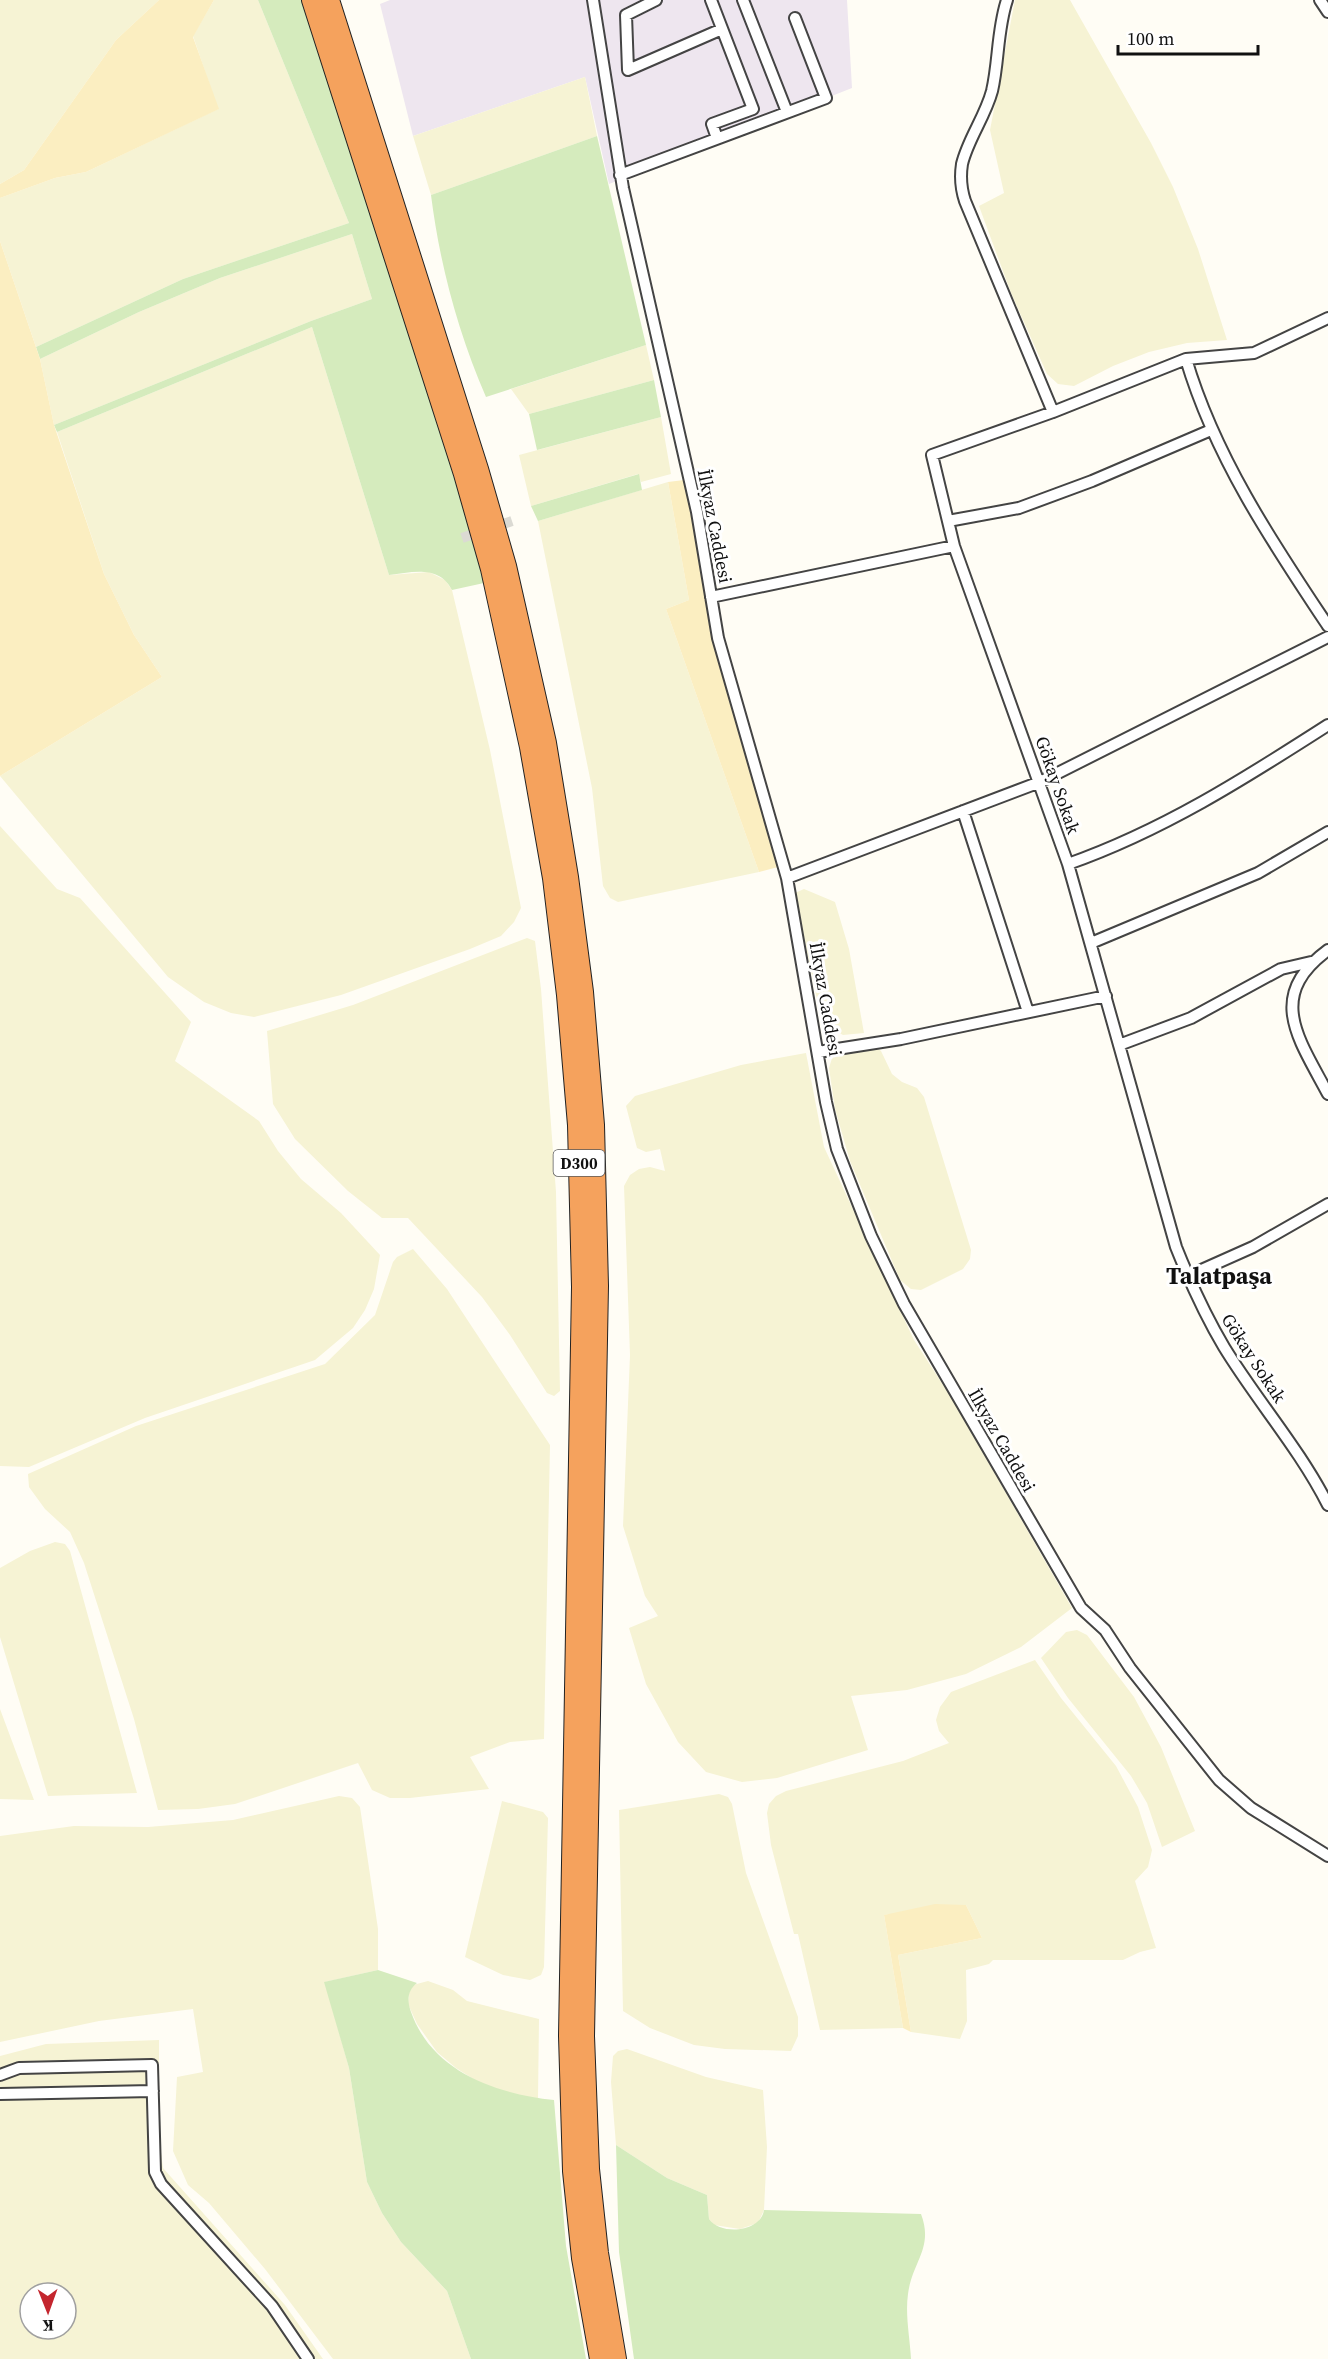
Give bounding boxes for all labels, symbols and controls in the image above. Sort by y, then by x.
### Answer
scale bar [1118,18,1258,56]
text: 100 m [1127,26,1174,51]
street label: İlkyaz Caddesi [692,467,738,585]
street label: Gökay Sokak [1030,733,1086,837]
street label: İlkyaz Caddesi [804,940,848,1058]
road number: D300 [554,1150,604,1176]
district label: Talatpaşa [1166,1259,1272,1292]
street label: Gökay Sokak [1216,1308,1292,1408]
street label: İlkyaz Caddesi [962,1384,1042,1496]
north arrow [18,2281,78,2341]
text: K [42,2315,54,2337]

